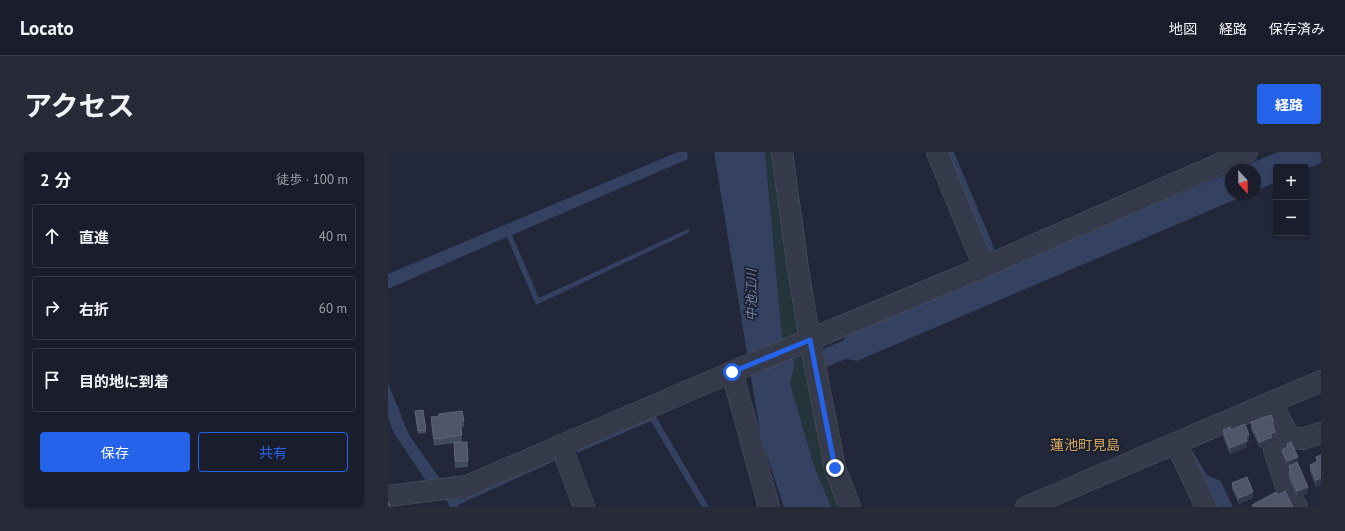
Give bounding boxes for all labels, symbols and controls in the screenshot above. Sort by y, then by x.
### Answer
text: Locato [20,16,74,40]
text: 地図 [1169,20,1197,38]
text: 経路 [1219,20,1247,38]
text: 保存済み [1269,20,1325,38]
button: 経路 [1257,84,1321,124]
text: アクセス [24,87,135,124]
north arrow [1225,164,1261,200]
map controls [1273,164,1309,236]
button: + [1273,164,1309,200]
text: 2 分 [40,169,71,191]
text: 徒歩 · 100 m [276,171,348,188]
button: − [1273,200,1309,236]
icon: ahead [41,225,63,247]
text: 直進 [79,228,109,247]
text: 40 m [319,228,347,245]
water label: 中池江川 [743,267,760,321]
icon: right [41,297,63,319]
text: 右折 [79,300,109,319]
text: 60 m [319,300,347,317]
route start [723,363,741,381]
icon: arrive [41,369,63,391]
text: 目的地に到着 [79,372,169,391]
button: 保存 [40,432,190,472]
button: 共有 [198,432,348,472]
district label: 蓮池町見島 [1050,436,1120,454]
route end [826,459,844,477]

